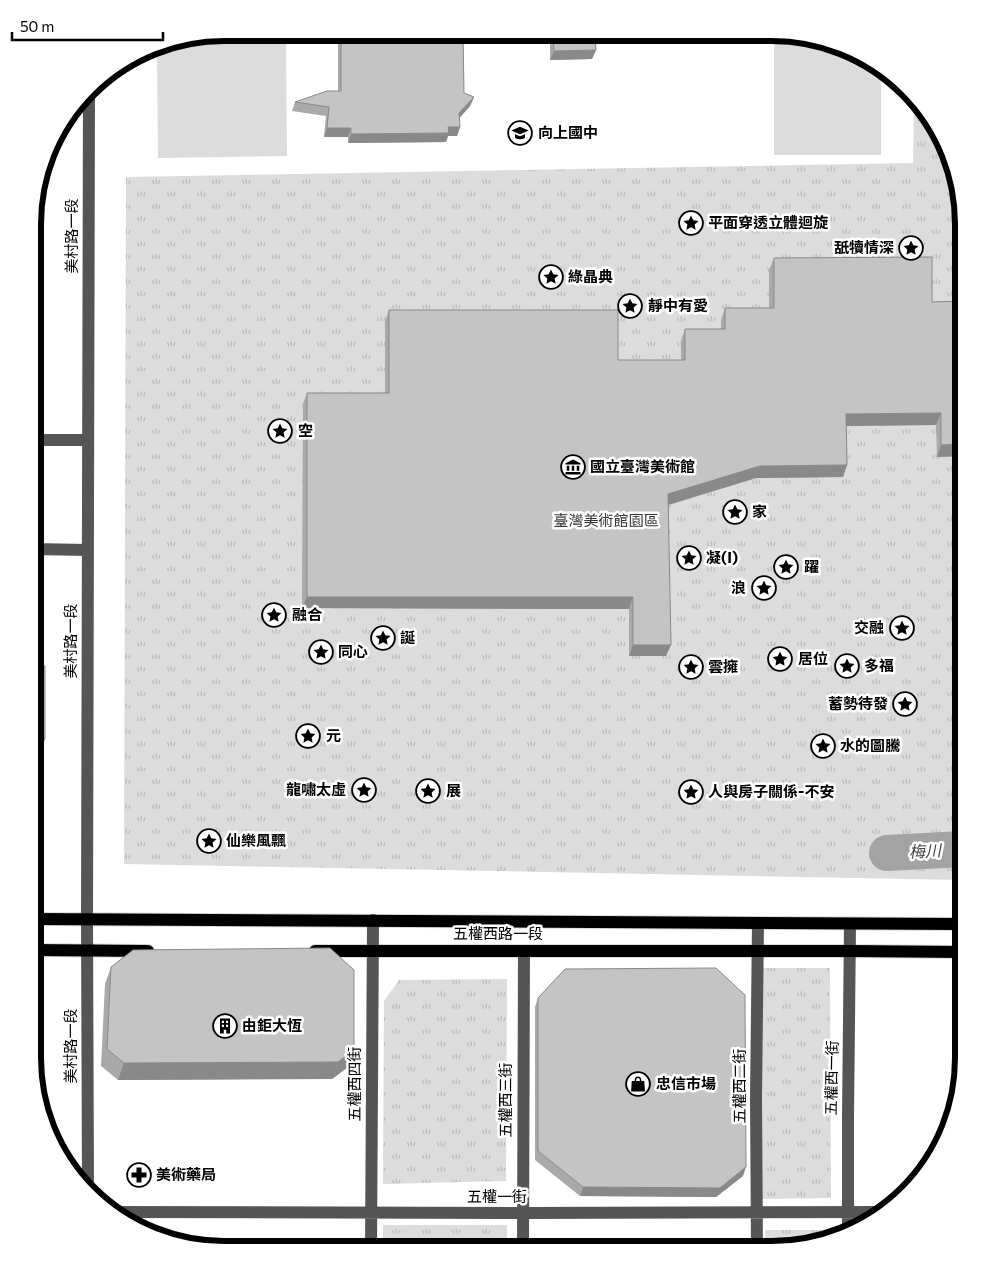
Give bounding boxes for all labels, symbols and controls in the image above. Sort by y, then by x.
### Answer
scale bar [12,10,164,42]
text: 50 m [20,17,54,35]
school or university icon: 向上國中 [507,120,533,146]
place label: 向上國中 [538,123,598,141]
street label: 美村路一段 [62,198,80,274]
place icon: 平面穿透立體迴旋 [678,210,704,236]
place label: 平面穿透立體迴旋 [708,213,829,231]
place icon: 舐犢情深 [898,235,924,261]
place label: 舐犢情深 [834,238,894,256]
place icon: 綠晶典 [538,264,564,290]
place label: 綠晶典 [568,267,613,285]
place icon: 靜中有愛 [617,293,643,319]
place label: 靜中有愛 [648,296,708,314]
place icon: 空 [267,418,293,444]
place label: 空 [298,421,313,439]
museum icon: 國立臺灣美術館 [560,454,586,480]
place label: 國立臺灣美術館 [590,457,695,475]
place icon: 家 [722,499,748,525]
place label: 家 [752,502,767,520]
park label: 臺灣美術館園區 [553,511,659,529]
place icon: 凝(I) [676,545,702,571]
place label: 凝(I) [706,548,738,566]
place icon: 躍 [773,554,799,580]
place label: 躍 [804,557,819,575]
place icon: 浪 [751,575,777,601]
place label: 浪 [731,578,746,596]
place icon: 融合 [261,602,287,628]
street label: 美村路一段 [61,603,79,679]
place label: 融合 [292,605,323,623]
place icon: 交融 [889,615,915,641]
place label: 交融 [854,618,884,636]
place icon: 誕 [370,625,396,651]
place label: 誕 [400,628,415,646]
place icon: 同心 [308,639,334,665]
place label: 同心 [338,642,368,660]
place icon: 居位 [767,646,793,672]
place label: 居位 [798,649,828,667]
place icon: 多福 [834,653,860,679]
place icon: 雲擁 [678,654,704,680]
place label: 多福 [864,656,894,674]
place label: 雲擁 [708,657,738,675]
place icon: 蓄勢待發 [892,691,918,717]
place label: 蓄勢待發 [828,694,888,712]
place icon: 元 [295,723,321,749]
place label: 元 [326,726,341,744]
place icon: 水的圖騰 [810,733,836,759]
place label: 水的圖騰 [840,736,901,754]
place icon: 龍嘯太虛 [351,777,377,803]
place icon: 展 [415,778,441,804]
place icon: 人與房子關係-不安 [678,779,704,805]
place label: 龍嘯太虛 [286,780,346,798]
place label: 展 [446,781,461,799]
place label: 人與房子關係-不安 [708,782,834,800]
place icon: 仙樂風飄 [196,828,222,854]
place label: 仙樂風飄 [226,831,286,849]
water label: 梅川 [908,840,943,861]
street label: 五權西路一段 [453,924,543,942]
street label: 美村路一段 [61,1008,79,1084]
building icon: 由鉅大恆 [212,1013,238,1039]
place label: 由鉅大恆 [242,1016,302,1034]
street label: 五權西一街 [821,1040,841,1116]
street label: 五權西四街 [345,1046,363,1122]
street label: 五權西二街 [730,1048,748,1124]
street label: 五權西三街 [496,1062,514,1138]
shop icon: 忠信市場 [625,1071,651,1097]
place label: 忠信市場 [656,1074,716,1092]
pharmacy icon: 美術藥局 [126,1162,152,1188]
place label: 美術藥局 [156,1165,216,1183]
street label: 五權一街 [467,1187,527,1205]

